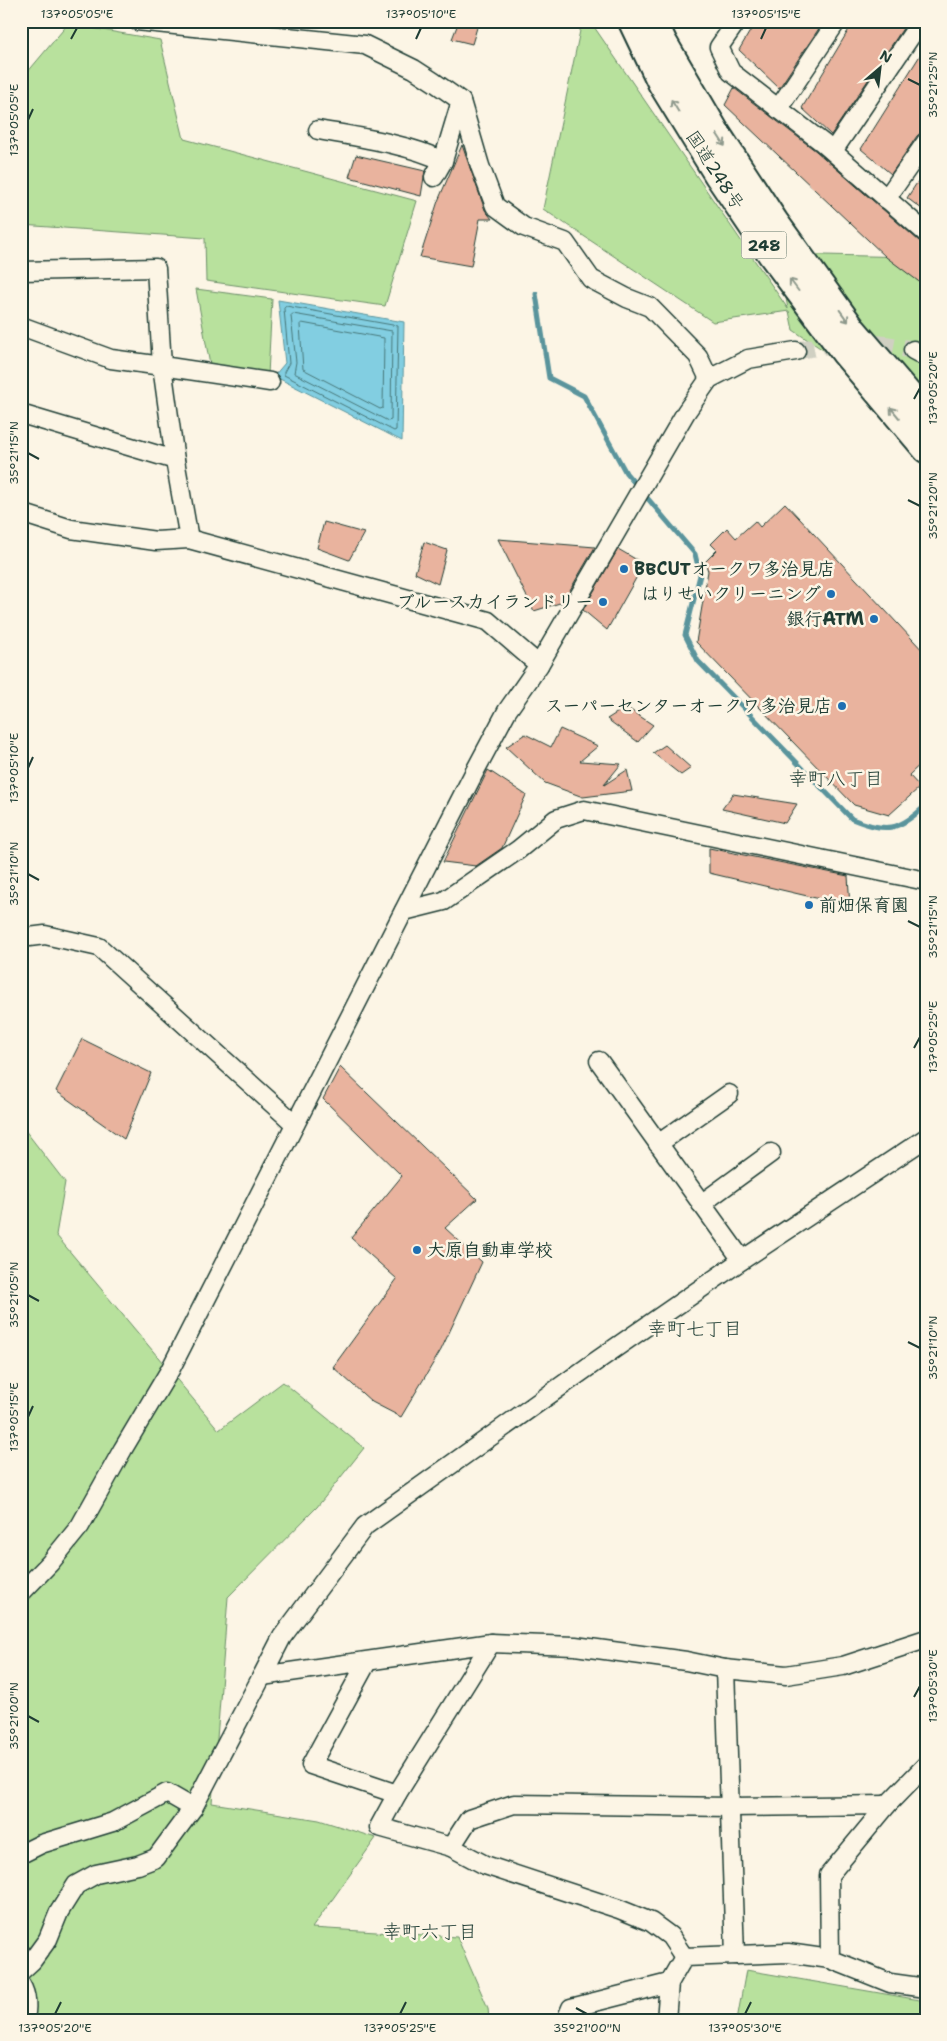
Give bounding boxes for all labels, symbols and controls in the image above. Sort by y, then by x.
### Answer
text: 137°05'05"E [41,6,113,22]
text: 137°05'10"E [386,6,456,22]
text: 137°05'15"E [731,6,801,22]
north arrow [854,42,904,92]
text: N [877,46,895,67]
text: 35°21'25"N [925,52,941,118]
text: 137°05'05"E [6,84,22,156]
one-way arrow [669,100,679,114]
street label: 国道248号 [680,126,750,214]
one-way arrow [716,132,726,146]
road number: 248 [742,232,786,258]
one-way arrow [789,278,799,292]
one-way arrow [839,309,849,323]
text: 137°05'20"E [925,351,941,425]
one-way arrow [889,406,900,419]
text: 35°21'15"N [6,421,22,485]
text: 35°21'20"N [925,472,941,540]
place label: BBCUTオークワ多治見店 [634,557,835,581]
marker: BBCUTオークワ多治見店 [618,563,630,575]
place label: はりせいクリーニング [641,582,821,606]
marker: はりせいクリーニング [825,588,837,600]
place label: ブルースカイランドリー [396,590,593,614]
marker: ブルースカイランドリー [597,596,609,608]
place label: 銀行ATM [786,607,865,631]
marker: 銀行ATM [868,613,880,625]
place label: スーパーセンターオークワ多治見店 [545,694,832,718]
marker: スーパーセンターオークワ多治見店 [836,700,848,712]
text: 137°05'10"E [6,733,22,803]
district label: 幸町八丁目 [788,766,884,791]
text: 35°21'10"N [6,842,22,906]
place label: 前畑保育園 [819,893,909,917]
text: 35°21'15"N [925,895,941,959]
marker: 前畑保育園 [803,899,815,911]
text: 137°05'25"E [925,1001,941,1073]
place label: 大原自動車学校 [427,1238,553,1262]
marker: 大原自動車学校 [411,1244,423,1256]
text: 35°21'05"N [6,1262,22,1328]
district label: 幸町七丁目 [647,1316,743,1341]
text: 35°21'10"N [925,1316,941,1380]
text: 137°05'15"E [6,1382,22,1452]
text: 137°05'30"E [925,1649,941,1723]
text: 35°21'00"N [6,1682,22,1750]
district label: 幸町六丁目 [382,1919,478,1944]
text: 137°05'20"E [18,2020,92,2036]
text: 137°05'25"E [364,2020,436,2036]
text: 35°21'00"N [553,2020,621,2036]
text: 137°05'30"E [708,2020,782,2036]

